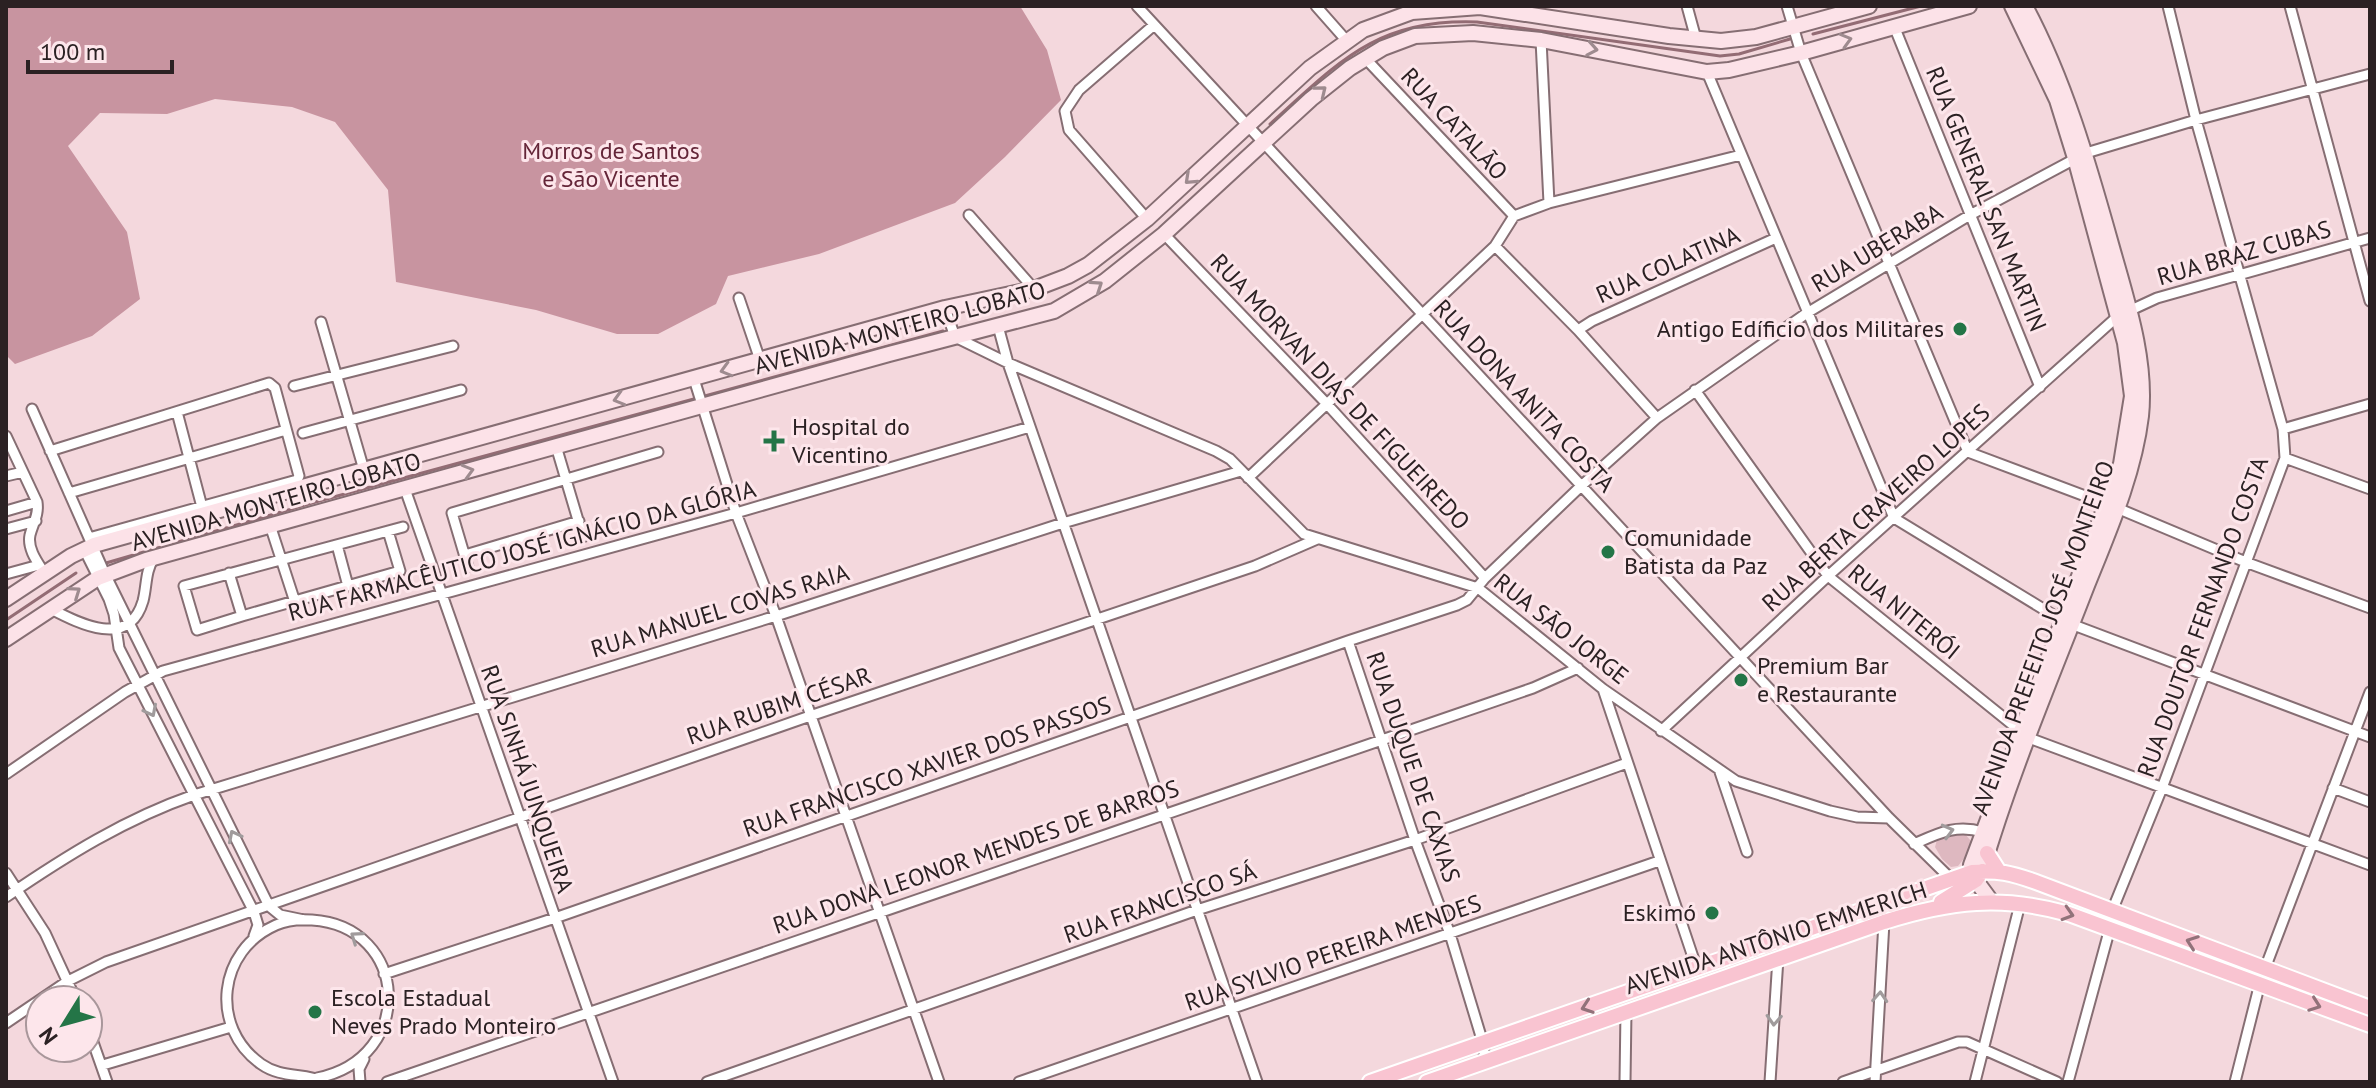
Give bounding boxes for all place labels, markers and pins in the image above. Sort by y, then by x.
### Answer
place label: Antigo Edíficio dos Militares [1657,313,1944,344]
marker: Antigo Edíficio dos Militares [1951,320,1969,338]
place label: Hospital do Vicentino [791,411,910,470]
marker: Hospital do Vicentino [763,430,785,452]
place label: Comunidade Batista da Paz [1624,522,1767,581]
marker: Comunidade Batista da Paz [1599,543,1617,561]
place label: Premium Bar e Restaurante [1757,650,1897,709]
marker: Premium Bar e Restaurante [1732,671,1750,689]
place label: Eskimó [1623,897,1696,928]
marker: Eskimó [1703,904,1721,922]
place label: Escola Estadual Neves Prado Monteiro [331,982,556,1041]
marker: Escola Estadual Neves Prado Monteiro [306,1003,324,1021]

